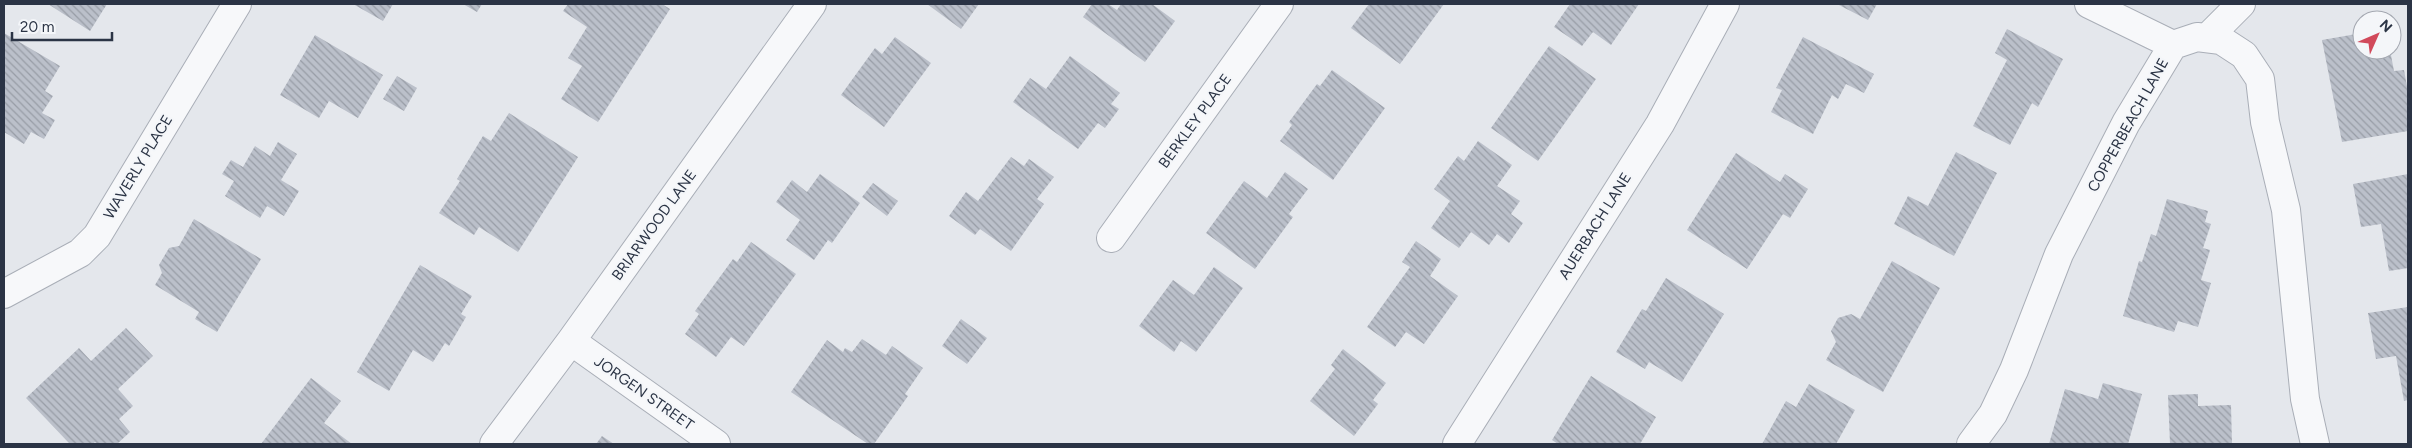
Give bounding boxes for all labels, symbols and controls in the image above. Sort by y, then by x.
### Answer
scale bar [12,10,112,42]
north arrow [2352,10,2402,60]
text: N [2376,16,2396,36]
text: 20 m [20,18,54,36]
street label: COPPERBEACH LANE [2084,55,2172,195]
street label: BERKLEY PLACE [1155,70,1235,172]
street label: WAVERLY PLACE [100,112,176,222]
street label: BRIARWOOD LANE [608,166,700,284]
street label: AUERBACH LANE [1555,169,1635,283]
street label: JORGEN STREET [591,352,698,434]

